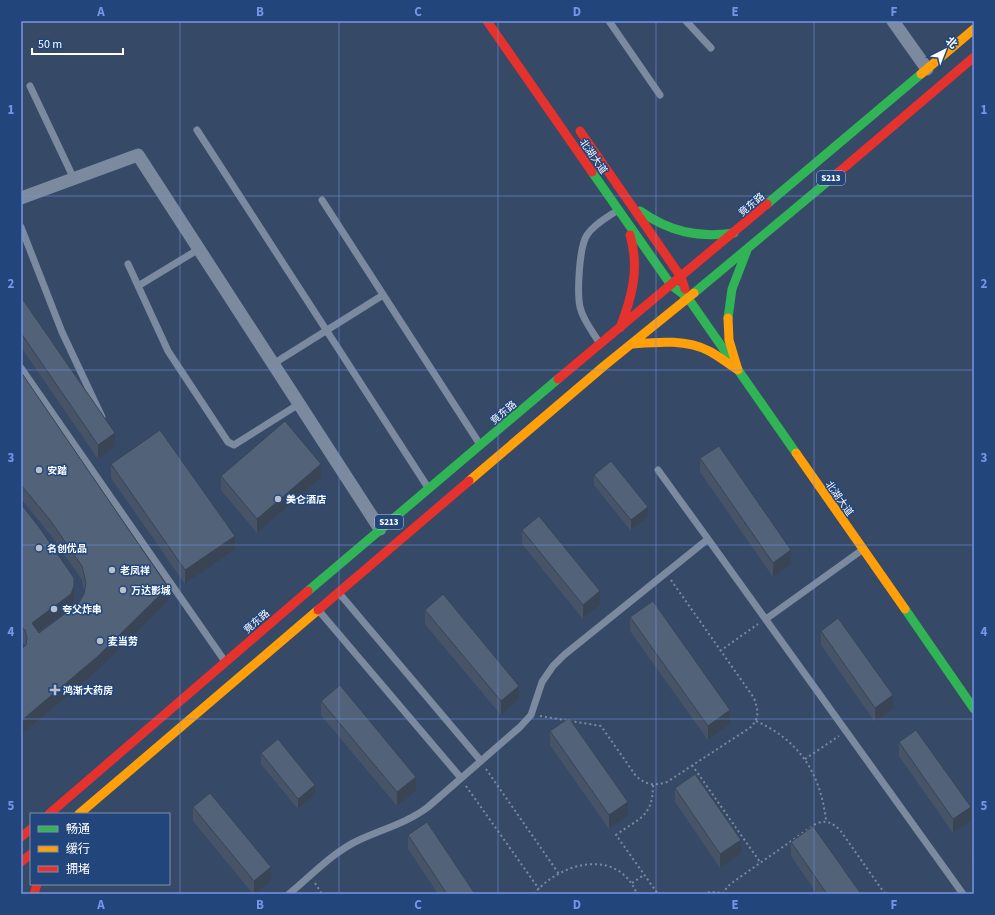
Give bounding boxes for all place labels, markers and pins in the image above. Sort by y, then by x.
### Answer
place label: 安踏 [47,464,67,478]
marker: 安踏 [34,465,44,475]
place label: 美仑酒店 [286,493,326,507]
marker: 美仑酒店 [273,494,283,504]
place label: 名创优品 [47,542,87,556]
marker: 名创优品 [34,543,44,553]
place label: 老凤祥 [120,564,150,578]
marker: 老凤祥 [107,565,117,575]
place label: 万达影城 [131,584,171,598]
marker: 万达影城 [118,585,128,595]
place label: 夸父炸串 [62,603,102,617]
marker: 夸父炸串 [49,604,59,614]
place label: 麦当劳 [108,635,138,649]
marker: 麦当劳 [95,636,105,646]
place label: 鸿渐大药房 [63,684,113,698]
marker: 鸿渐大药房 [50,685,60,695]

